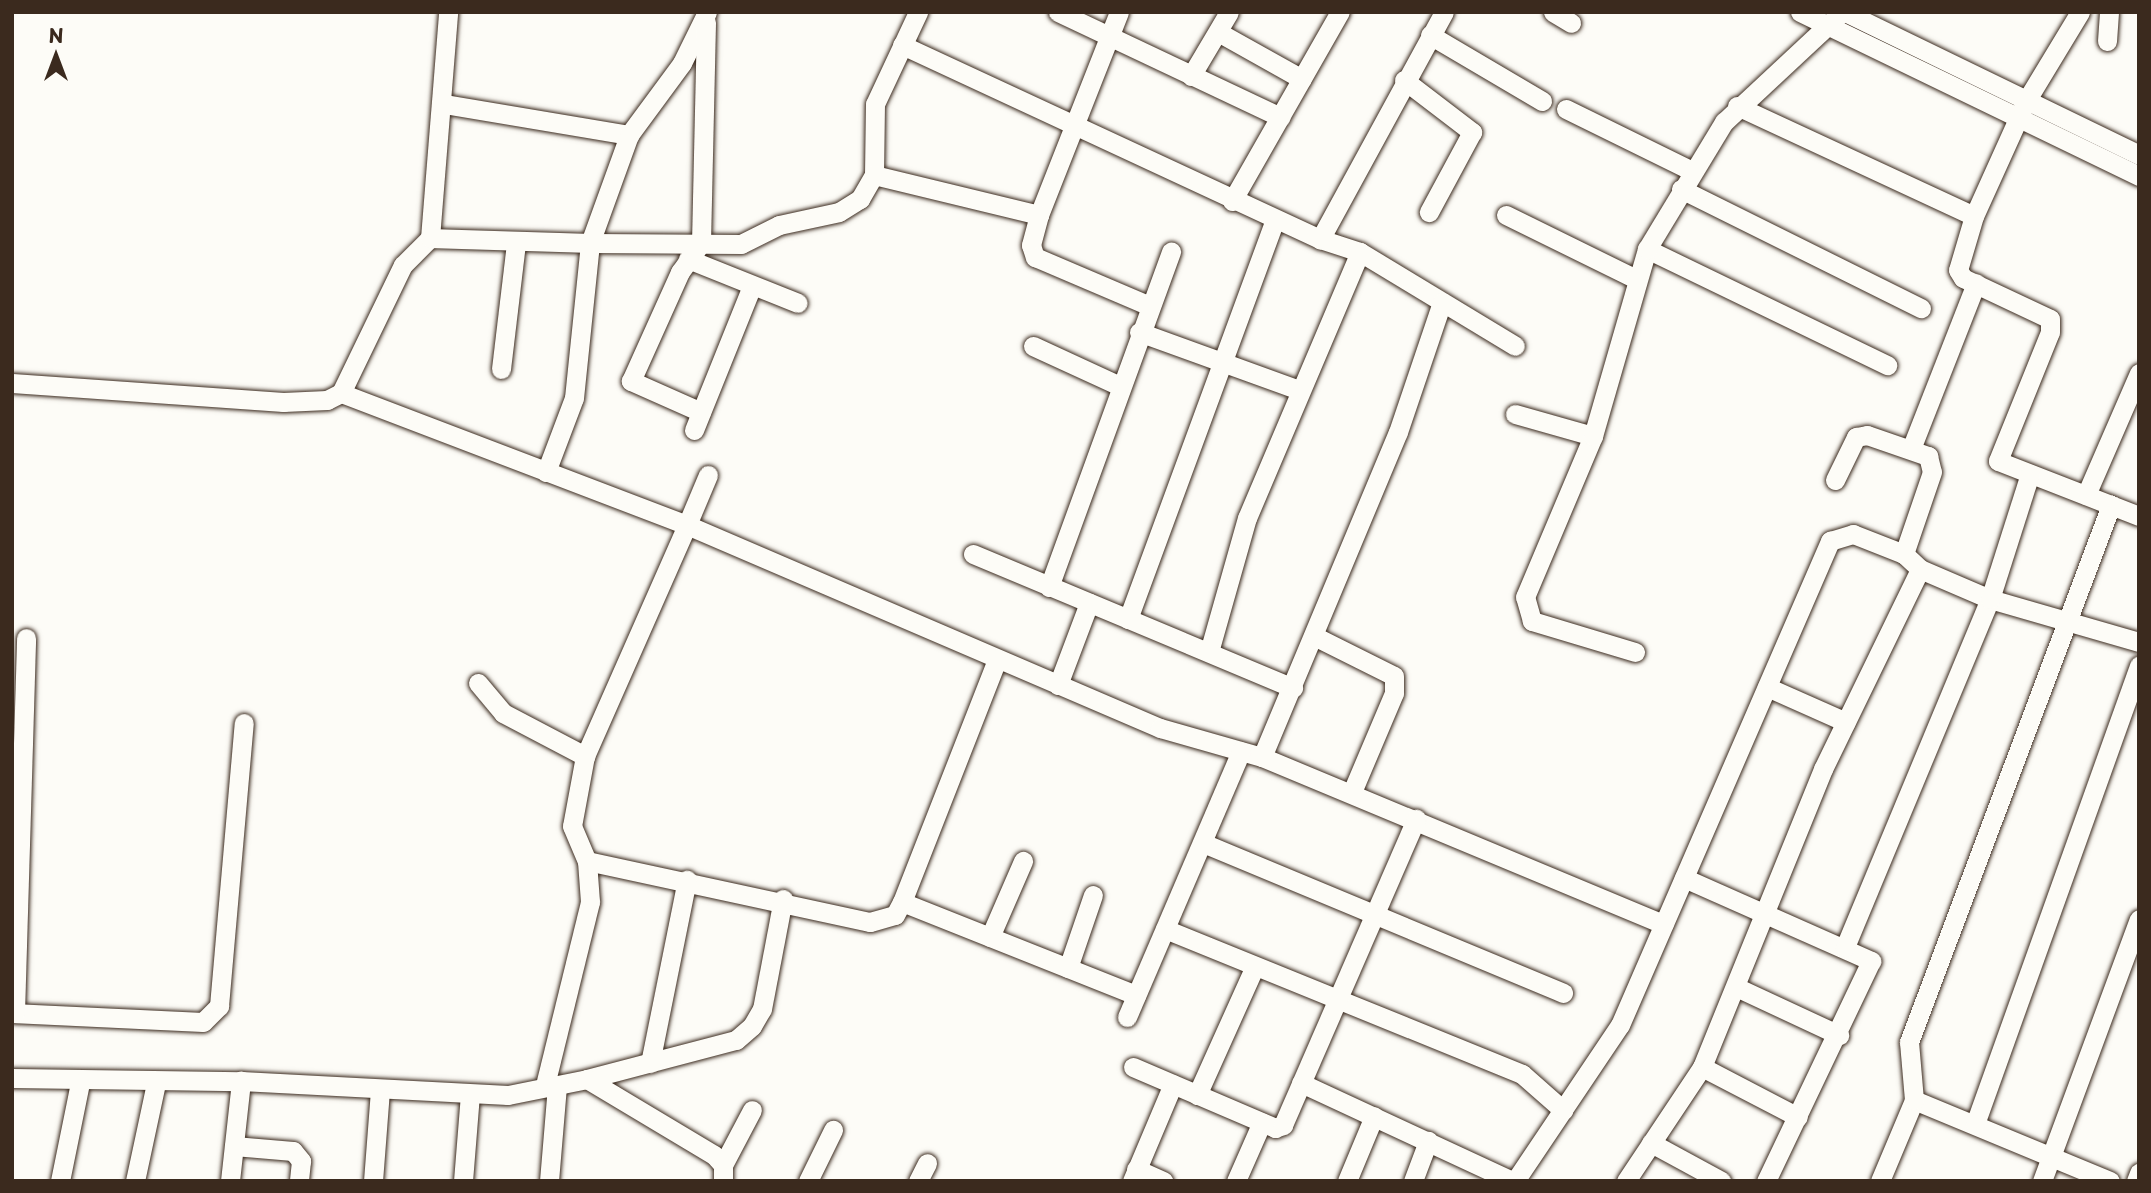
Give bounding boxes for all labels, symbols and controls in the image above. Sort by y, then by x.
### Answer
north arrow [21,21,91,91]
text: N [48,21,64,49]

